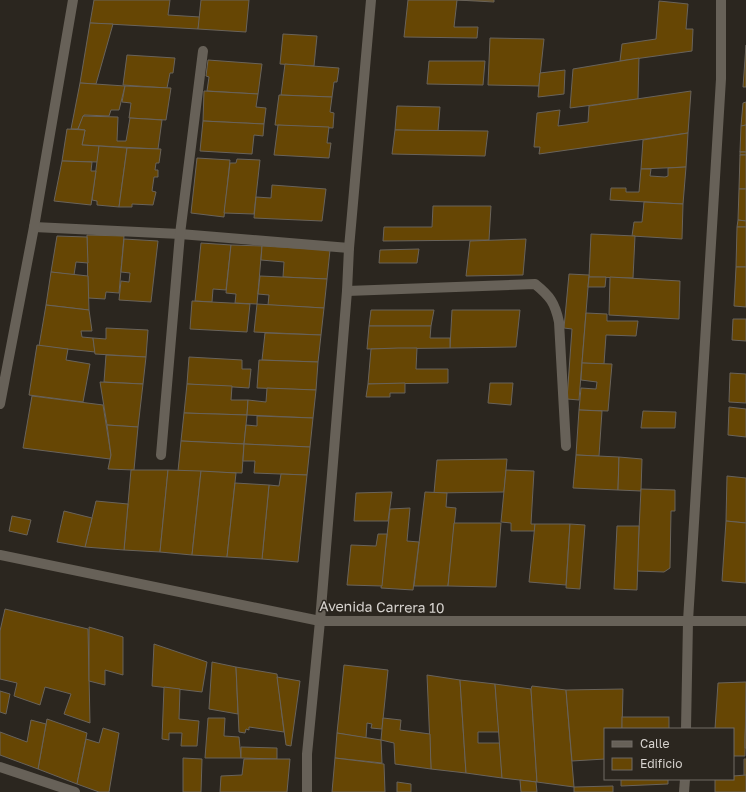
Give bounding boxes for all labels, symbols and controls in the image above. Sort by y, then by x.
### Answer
street label: Avenida Carrera 10 [319,597,445,616]
legend [604,728,734,780]
text: Calle [640,736,670,751]
text: Edificio [640,756,682,771]

